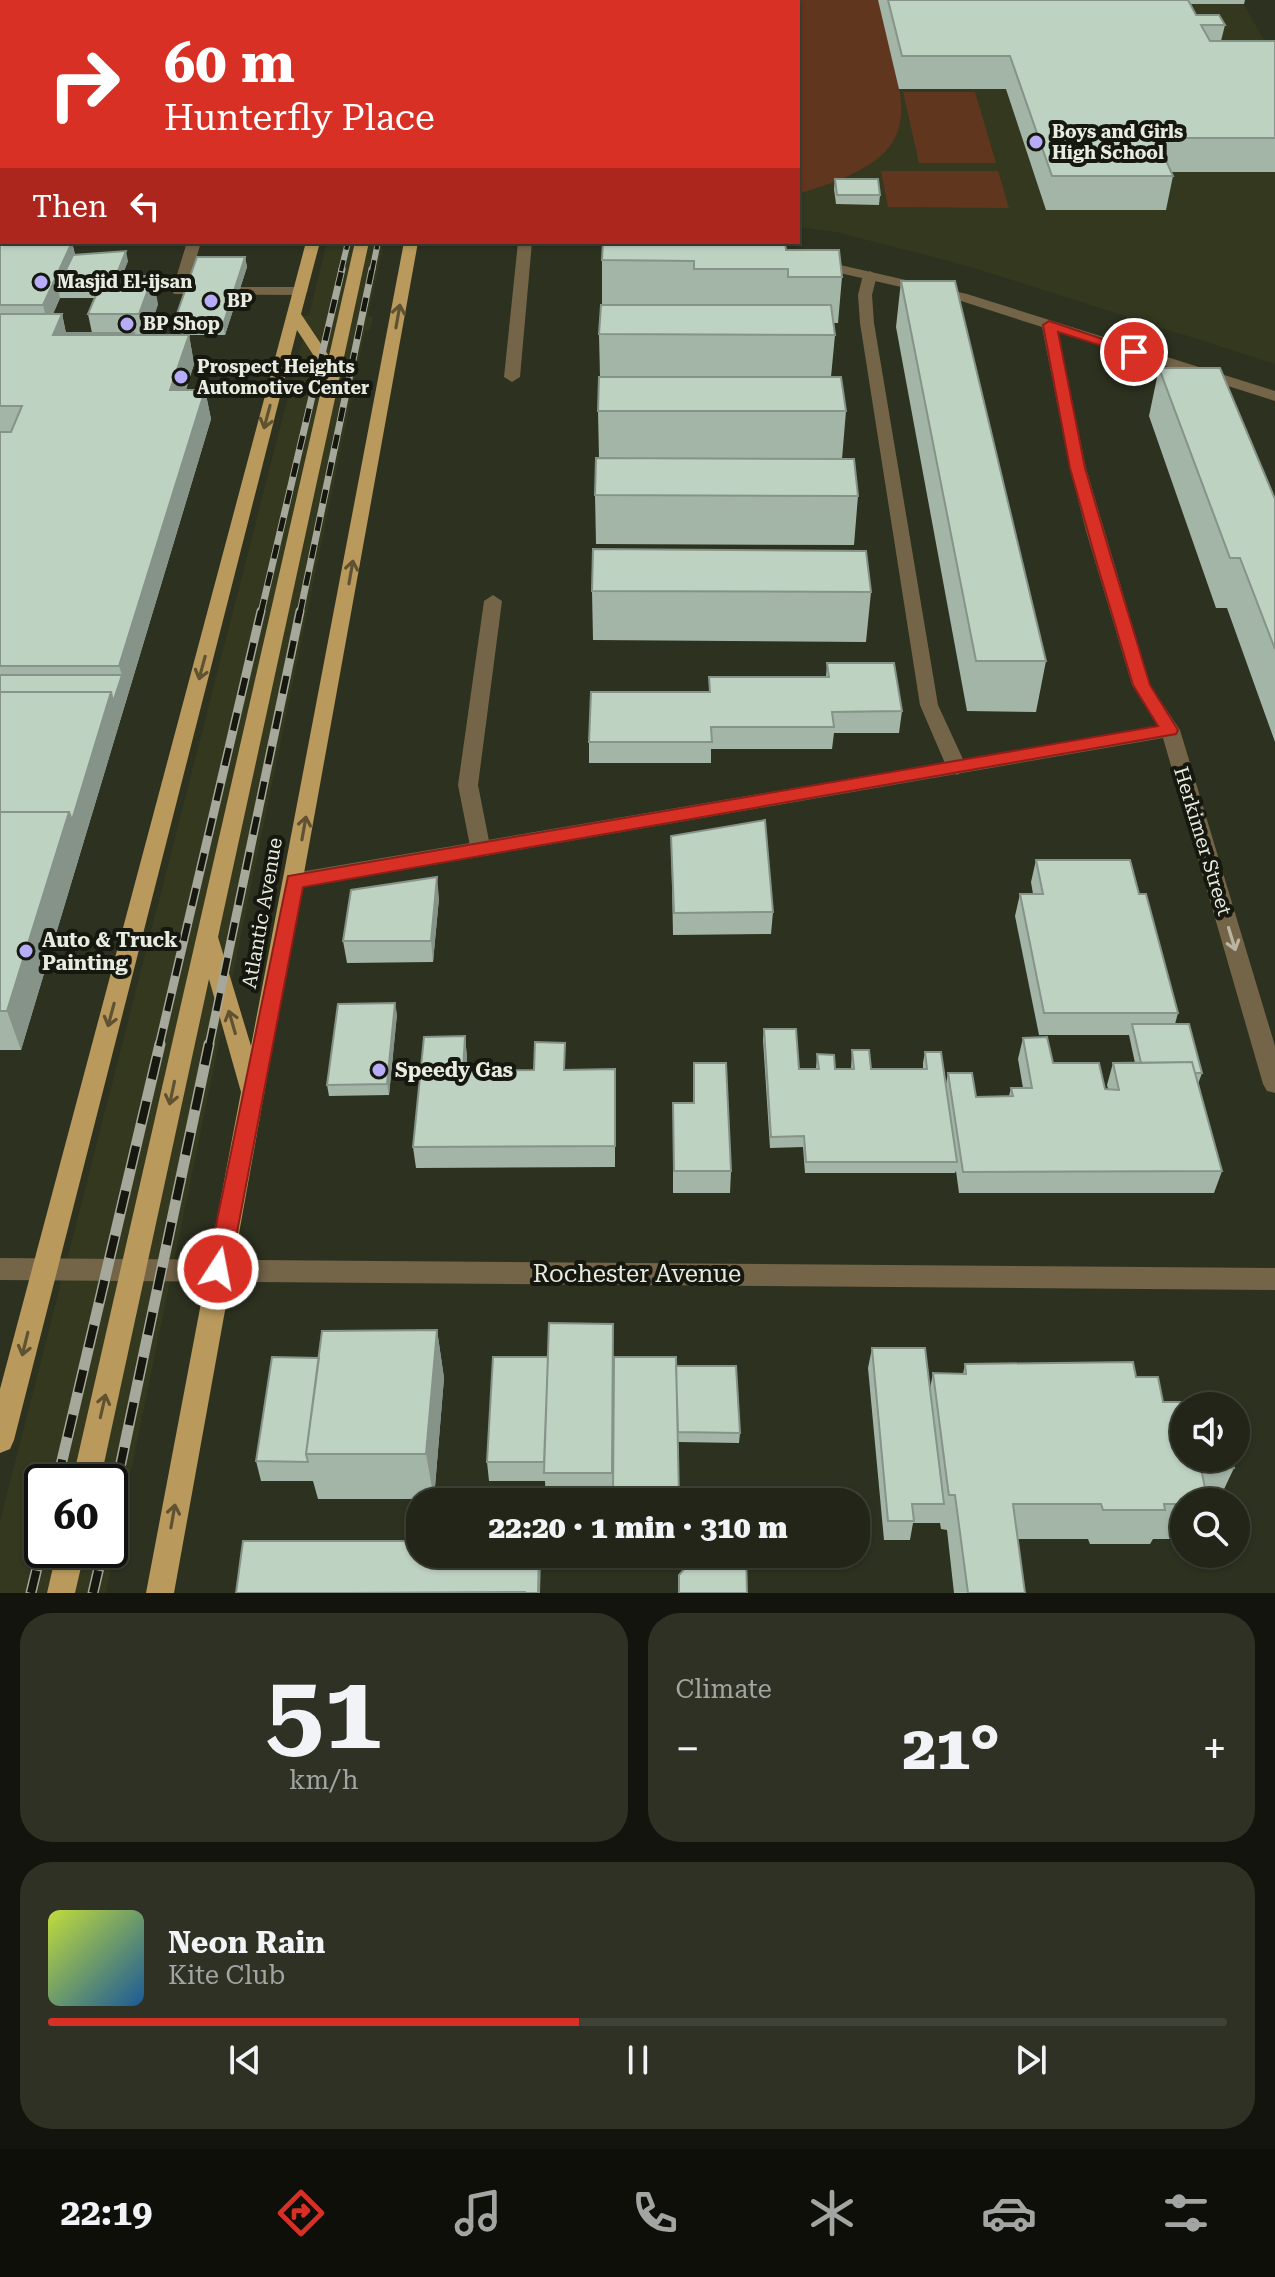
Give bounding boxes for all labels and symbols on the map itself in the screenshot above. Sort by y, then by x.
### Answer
place label: Boys and Girls High School [1052,121,1183,163]
marker: Boys and Girls High School [1027,133,1045,151]
place label: Masjid El-ijsan [57,271,192,292]
marker: Masjid El-ijsan [32,273,50,291]
place label: BP [227,290,253,311]
marker: BP [202,292,220,310]
one-way arrow [391,304,406,329]
place label: BP Shop [143,313,220,334]
marker: BP Shop [118,315,136,333]
pin [1100,318,1168,386]
place label: Prospect Heights Automotive Center [197,356,369,398]
marker: Prospect Heights Automotive Center [172,368,190,386]
one-way arrow [259,403,274,429]
one-way arrow [344,560,359,585]
one-way arrow [193,655,208,681]
street label: Herkimer Street [1169,764,1237,919]
one-way arrow [298,815,313,841]
street label: Atlantic Avenue [237,836,287,990]
one-way arrow [1225,925,1240,951]
place label: Auto & Truck Painting [42,928,178,975]
marker: Auto & Truck Painting [17,942,35,960]
one-way arrow [102,1001,117,1027]
one-way arrow [224,1010,239,1036]
place label: Speedy Gas [395,1058,513,1082]
marker: Speedy Gas [370,1061,388,1079]
one-way arrow [164,1080,179,1105]
position arrow [176,1227,260,1311]
street label: Rochester Avenue [533,1260,741,1288]
one-way arrow [17,1331,32,1356]
one-way arrow [96,1394,111,1419]
speed limit sign: 60 [24,1464,128,1568]
one-way arrow [167,1504,182,1529]

